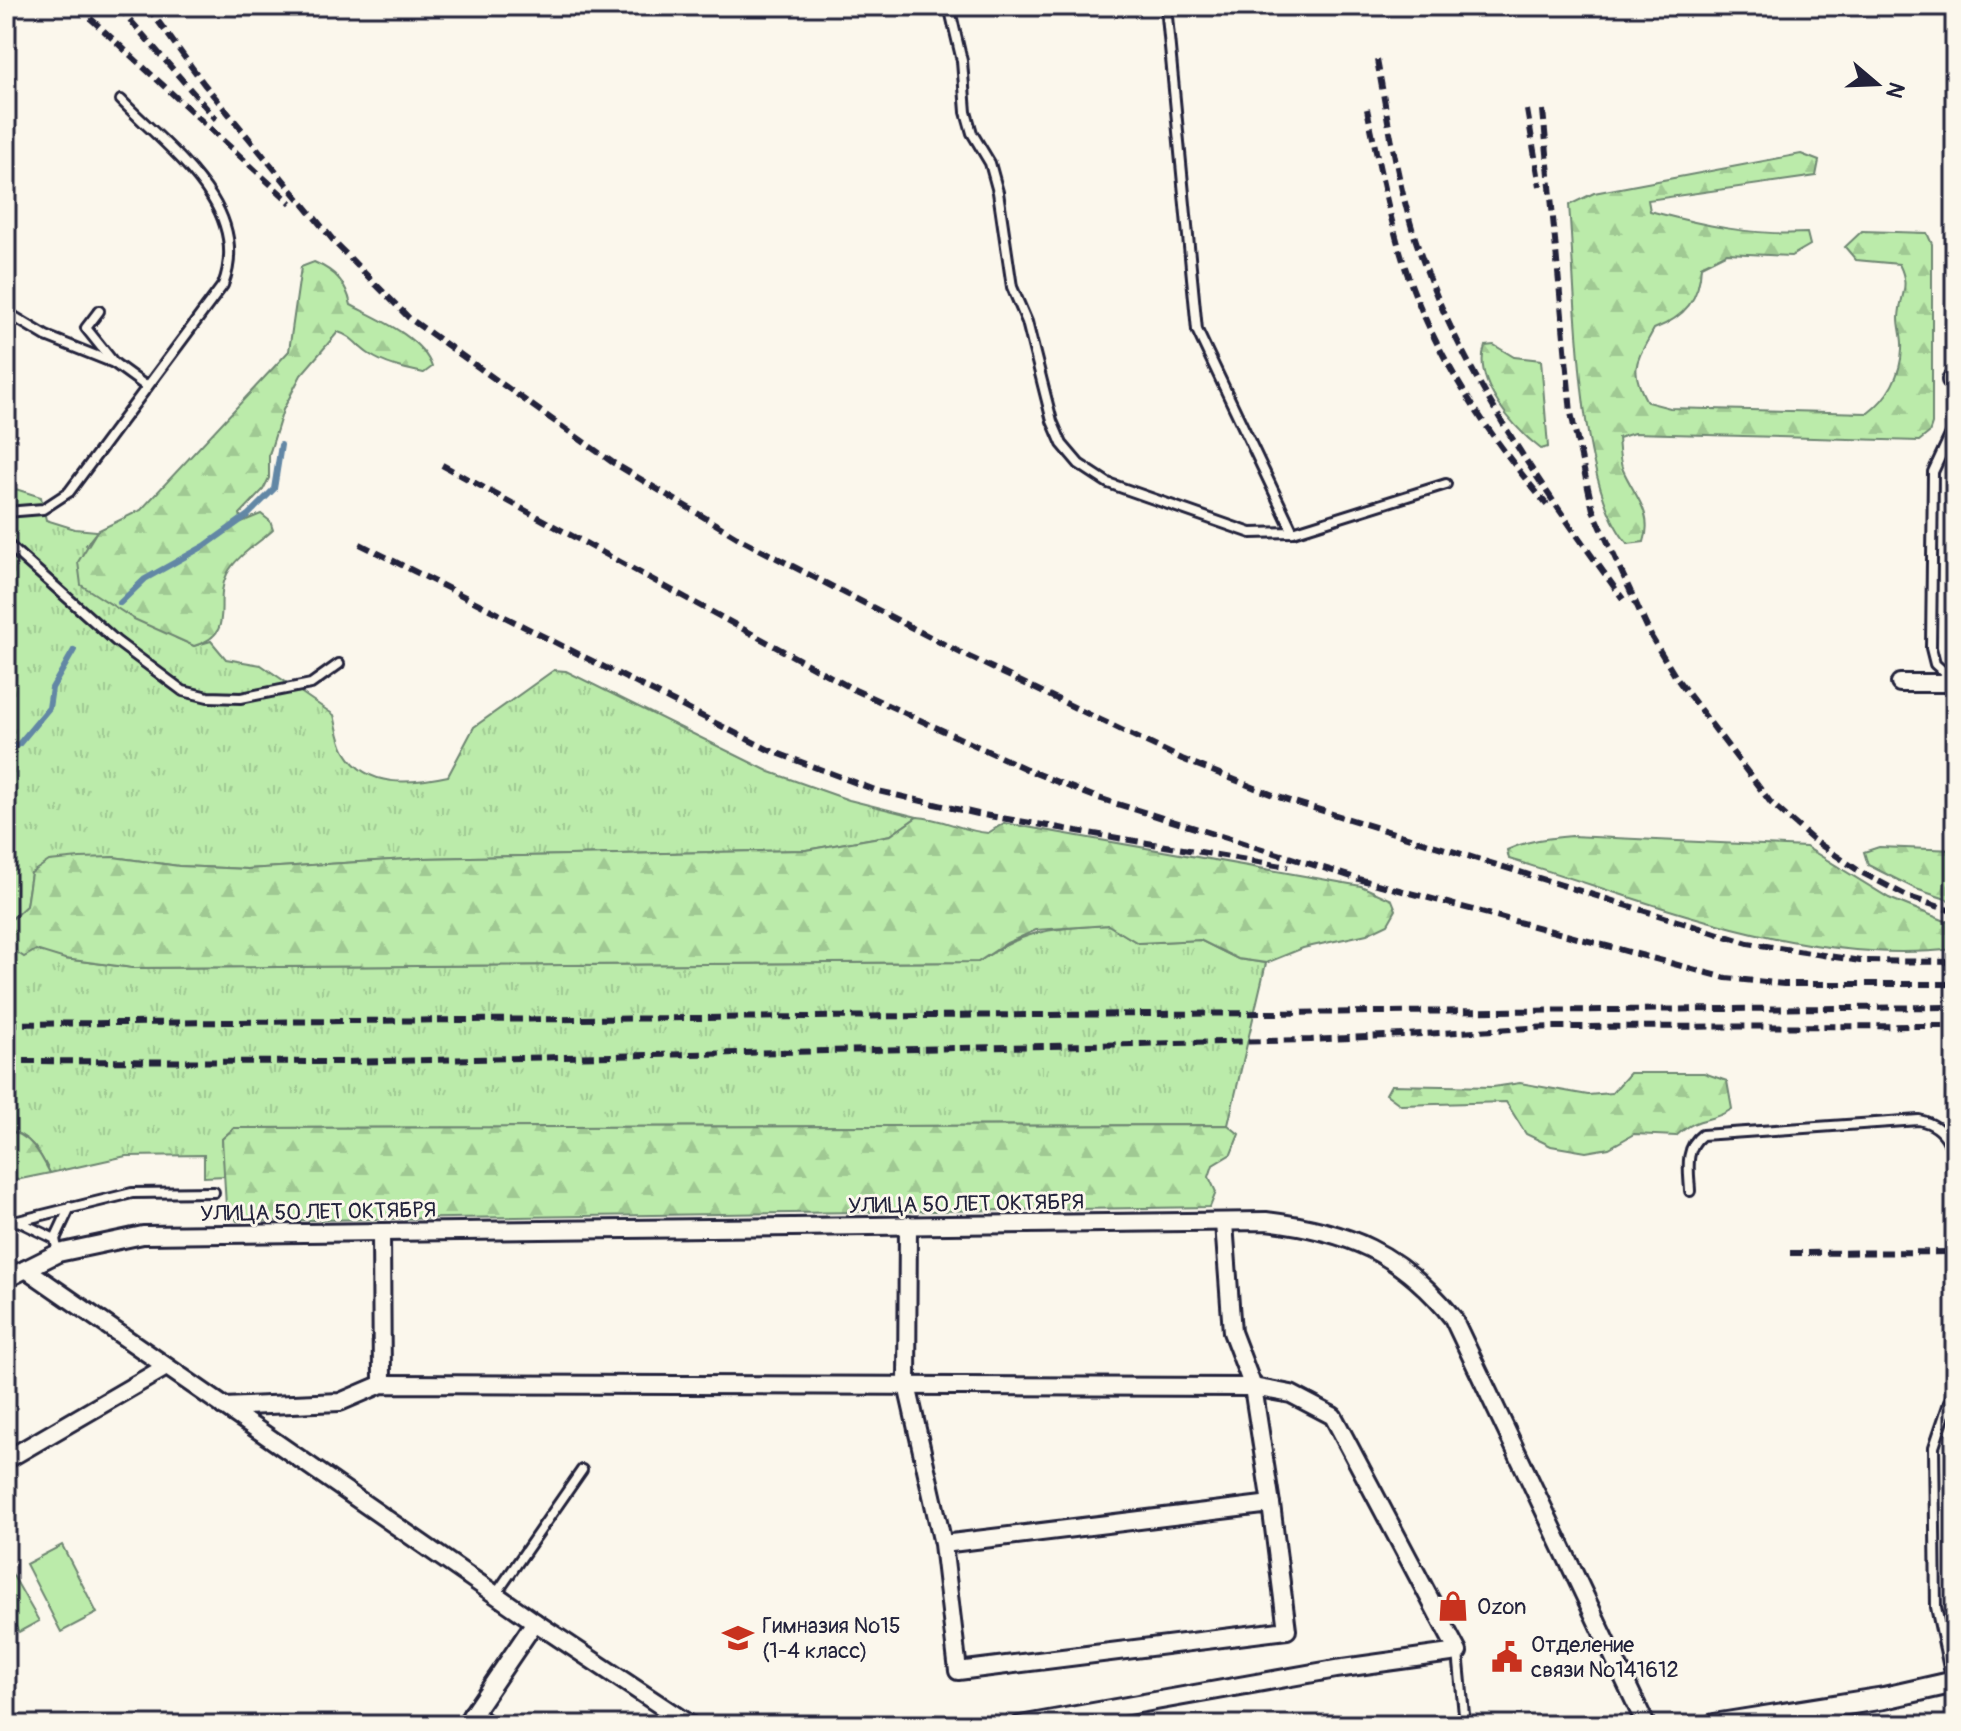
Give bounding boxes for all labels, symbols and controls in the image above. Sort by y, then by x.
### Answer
north arrow [1837,44,1917,124]
text: N [1879,79,1911,102]
street label: УЛИЦА 50 ЛЕТ ОКТЯБРЯ [848,1188,1084,1220]
street label: УЛИЦА 50 ЛЕТ ОКТЯБРЯ [200,1196,436,1228]
shop icon: Ozon [1436,1589,1470,1623]
place label: Ozon [1477,1593,1526,1621]
place label: Гимназия №15 (1-4 класс) [762,1612,901,1665]
school or university icon: Гимназия №15 (1-4 класс) [721,1621,755,1655]
place label: Отделение связи №141612 [1531,1631,1679,1684]
public building icon: Отделение связи №141612 [1490,1640,1524,1674]

